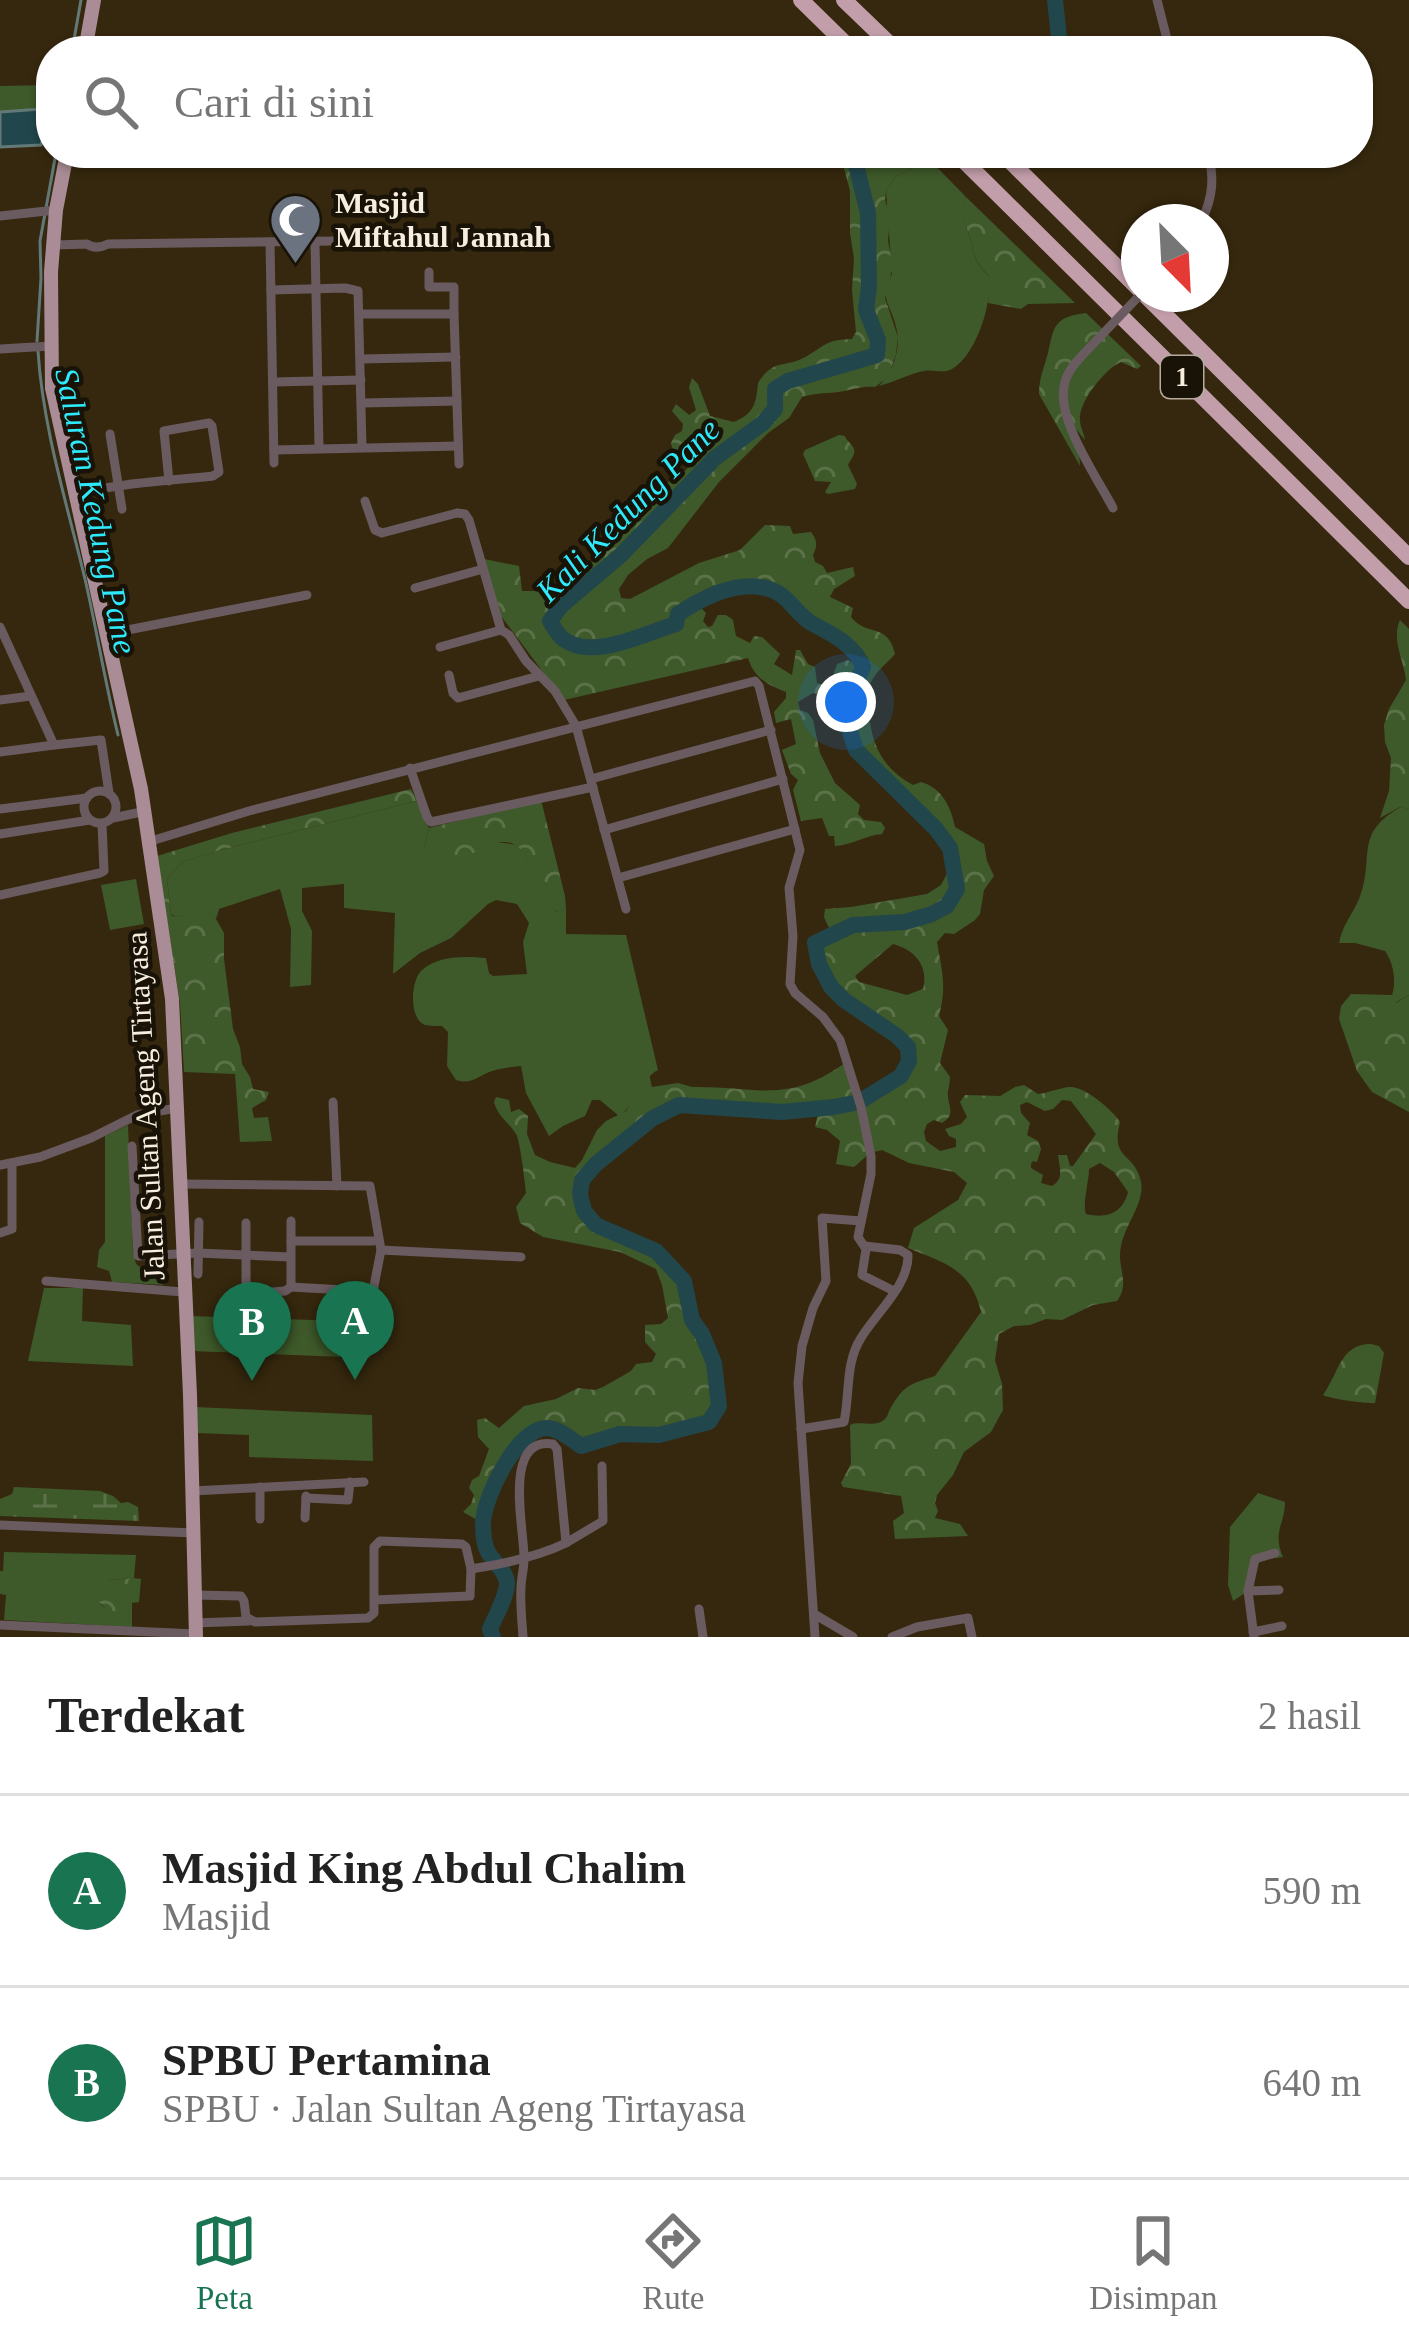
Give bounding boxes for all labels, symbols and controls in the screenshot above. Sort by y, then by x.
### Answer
search box [36,36,1373,168]
icon: search [78,69,144,135]
text: Cari di sini [174,77,374,127]
place label: Masjid Miftahul Jannah [335,186,551,253]
mosque icon: Masjid Miftahul Jannah [268,191,324,265]
north arrow [1121,204,1229,312]
road number: 1 [1161,356,1203,398]
water label: Saluran Kedung Pane [48,365,144,657]
water label: Kali Kedung Pane [528,411,727,610]
your location [816,672,876,732]
street label: Jalan Sultan Ageng Tirtayasa [119,931,171,1281]
pin: A [316,1281,394,1380]
pin: B [213,1282,291,1381]
text: Terdekat [48,1687,244,1743]
text: 2 hasil [1258,1694,1361,1737]
text: Masjid King Abdul Chalim [162,1843,686,1893]
text: A [73,1869,101,1912]
text: 590 m [1262,1869,1361,1912]
text: Masjid [162,1895,270,1938]
text: SPBU Pertamina [162,2035,491,2085]
text: B [74,2061,100,2104]
text: 640 m [1262,2061,1361,2104]
text: SPBU · Jalan Sultan Ageng Tirtayasa [162,2087,746,2130]
tab: Peta [191,2208,257,2317]
tab: Rute [640,2208,706,2317]
tab: Disimpan [1089,2208,1218,2317]

